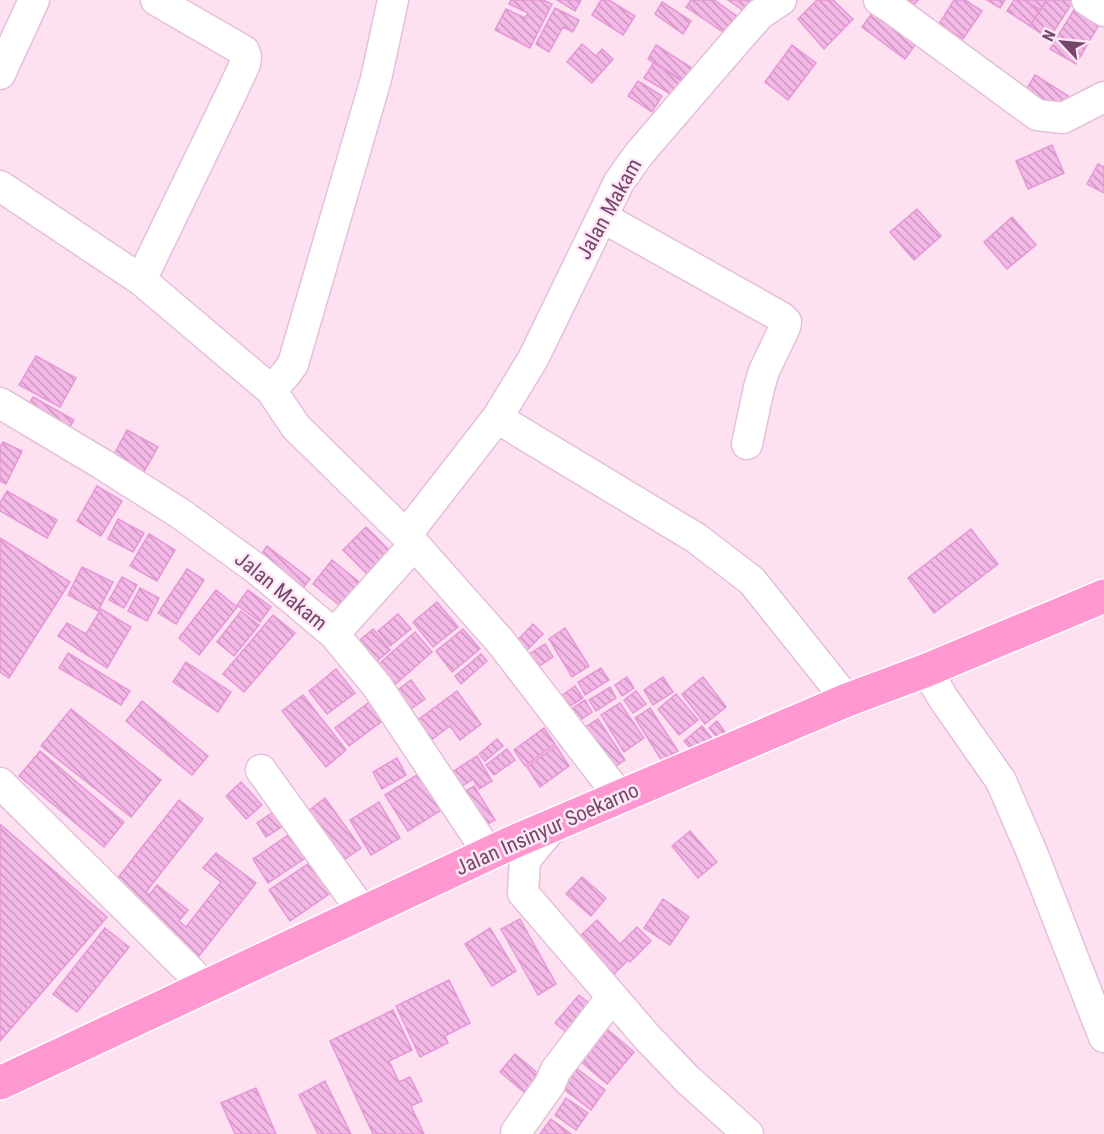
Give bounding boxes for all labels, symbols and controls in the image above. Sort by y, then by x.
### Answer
north arrow [1032,12,1092,72]
text: N [1038,27,1060,44]
street label: Jalan Makam [572,154,646,264]
street label: Jalan Makam [230,547,332,635]
street label: Jalan Insinyur Soekarno [452,778,642,880]

